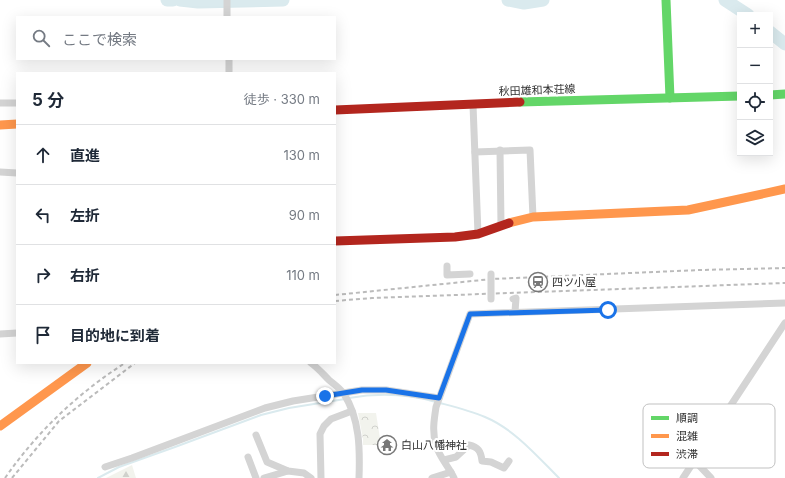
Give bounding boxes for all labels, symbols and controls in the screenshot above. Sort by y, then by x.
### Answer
map controls [737,12,773,156]
button: + [737,12,773,48]
search box [16,16,336,60]
icon: search [30,27,52,49]
text: ここで検索 [62,30,137,49]
button: − [737,48,773,84]
street label: 秋田雄和本荘線 [498,82,576,98]
button: locate [737,84,773,120]
text: 5 分 [32,90,64,110]
text: 徒歩 · 330 m [244,91,320,107]
button: layers [737,120,773,156]
icon: ahead [32,144,54,166]
text: 直進 [70,146,100,165]
text: 130 m [283,147,320,163]
icon: left [32,204,54,226]
text: 左折 [70,206,100,225]
text: 90 m [289,207,320,223]
icon: right [32,264,54,286]
text: 右折 [70,266,100,285]
text: 110 m [286,267,320,283]
station icon: 四ツ小屋 [527,271,549,293]
place label: 四ツ小屋 [552,275,596,289]
route start [599,301,617,319]
icon: arrive [32,324,54,346]
text: 目的地に到着 [70,326,160,345]
route end [316,387,334,405]
legend [643,404,775,468]
text: 順調 [676,411,698,425]
text: 混雑 [676,429,698,443]
temple icon: 白山八幡神社 [376,434,398,456]
place label: 白山八幡神社 [401,438,467,452]
text: 渋滞 [676,447,698,461]

